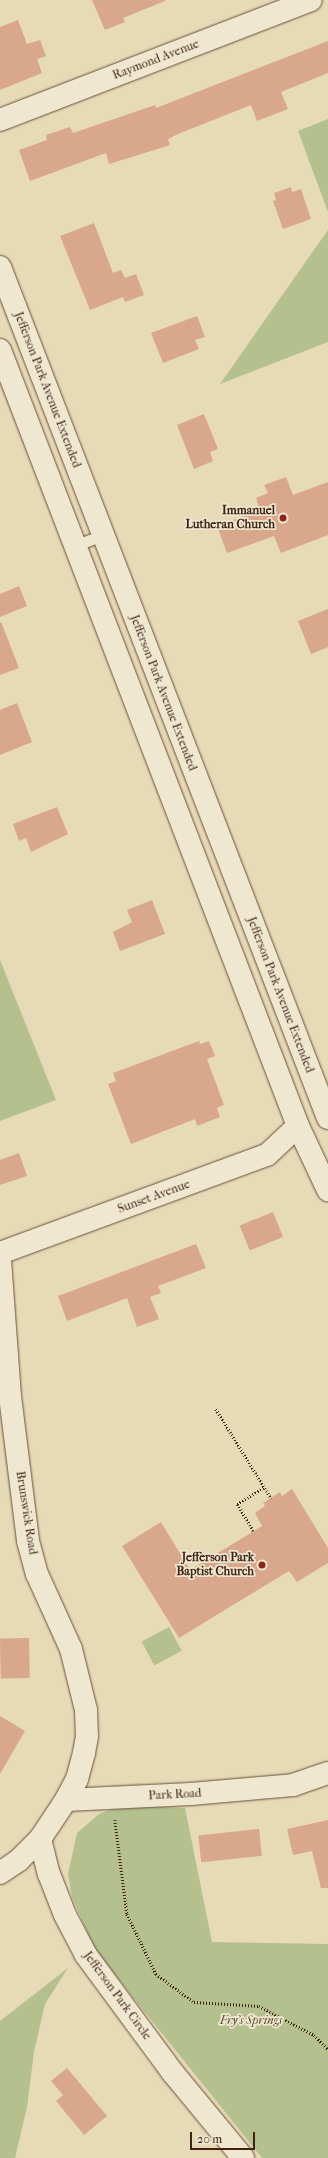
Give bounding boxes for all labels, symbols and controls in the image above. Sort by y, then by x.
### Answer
street label: Raymond Avenue [111,37,201,83]
street label: Jefferson Park Avenue Extended [11,310,83,470]
place label: Immanuel Lutheran Church [185,504,275,532]
marker: Immanuel Lutheran Church [278,513,288,523]
street label: Jefferson Park Avenue Extended [127,613,199,773]
street label: Jefferson Park Avenue Extended [244,915,316,1075]
street label: Sunset Avenue [116,1177,192,1217]
street label: Brunswick Road [12,1470,40,1556]
place label: Jefferson Park Baptist Church [177,1551,254,1579]
marker: Jefferson Park Baptist Church [257,1560,267,1570]
street label: Park Road [148,1786,202,1804]
street label: Jefferson Park Circle [80,1949,154,2043]
park label: Fry's Springs [220,2014,282,2028]
scale bar [192,2124,257,2150]
text: 20 m [197,2132,222,2146]

